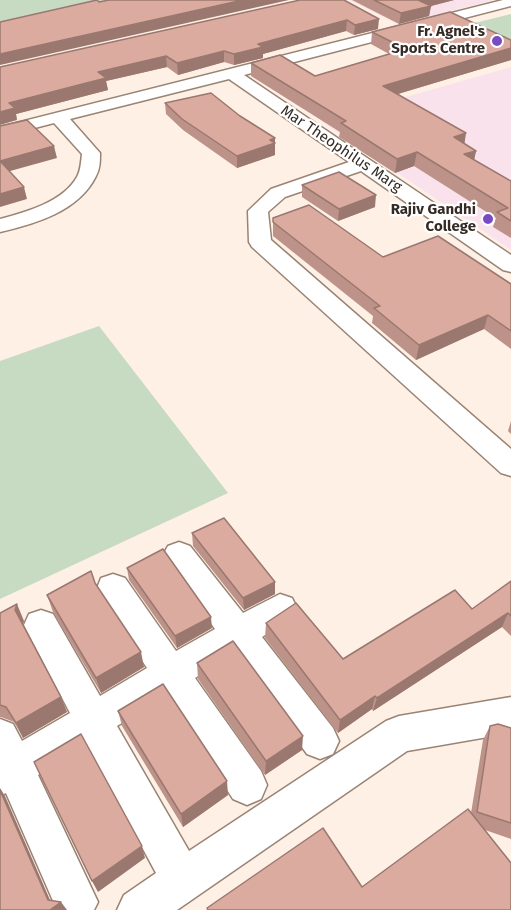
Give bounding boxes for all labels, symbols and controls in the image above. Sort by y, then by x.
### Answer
place label: Fr. Agnel's Sports Centre [391,23,485,58]
marker: Fr. Agnel's Sports Centre [490,34,504,48]
street label: Mar Theophilus Marg [277,102,405,196]
place label: Rajiv Gandhi College [391,201,476,236]
marker: Rajiv Gandhi College [481,212,495,226]

